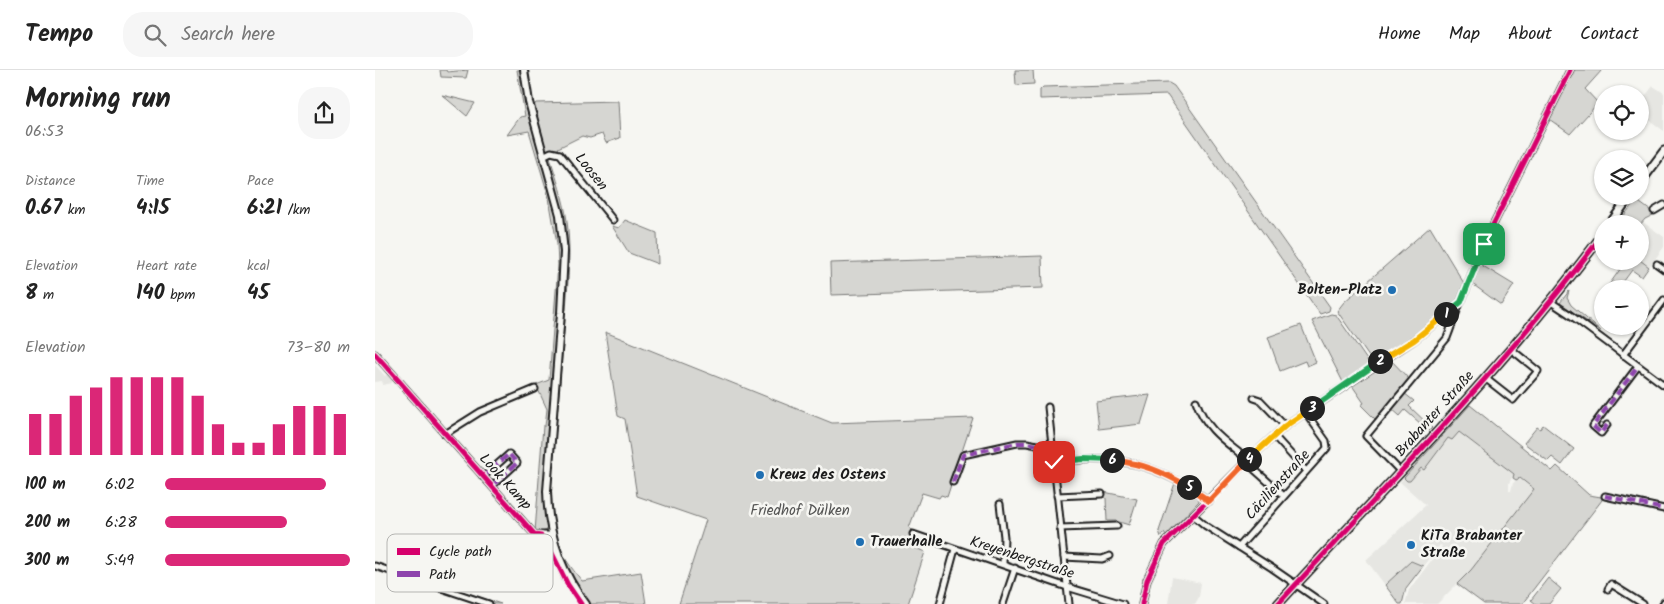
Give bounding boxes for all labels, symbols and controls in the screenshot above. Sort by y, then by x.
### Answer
search box [123,12,473,57]
text: Tempo [25,15,93,54]
text: Search here [181,20,275,50]
text: Home [1378,20,1421,49]
text: Map [1449,20,1480,49]
text: About [1508,20,1552,49]
text: Contact [1580,20,1639,49]
icon: search [141,21,169,49]
text: Morning run [25,77,171,122]
map controls [1594,85,1649,335]
button: locate [1594,85,1649,140]
button: share [298,87,350,139]
text: 06:53 [25,119,64,144]
street label: Loosen [568,148,614,196]
button: layers [1594,150,1649,205]
text: Distance [25,170,75,192]
text: Time [136,170,164,192]
text: Pace [247,170,274,192]
text: 0.67 [25,192,62,225]
text: 4:15 [136,192,170,225]
text: 6:21 [247,192,282,225]
text: km [62,199,85,221]
text: /km [282,199,310,221]
button: + [1594,215,1649,270]
pin [1463,223,1505,265]
icon: arrive [1470,230,1498,258]
text: Elevation [25,255,78,277]
text: Heart rate [136,255,197,277]
text: kcal [247,255,270,277]
text: 8 [25,277,37,310]
text: 140 [136,277,165,310]
text: 45 [247,277,269,310]
place label: Bolten-Platz [1298,278,1382,302]
button: − [1594,280,1649,335]
text: m [37,284,54,306]
text: bpm [165,284,195,306]
marker: Bolten-Platz [1386,284,1398,296]
pin: 1 [1433,302,1459,326]
text: 1 [1444,303,1449,325]
text: Elevation [25,335,86,360]
text: 73–80 m [287,335,350,360]
pin: 2 [1367,348,1393,374]
text: 2 [1376,350,1385,372]
street label: Brabanter Straße [1390,365,1481,463]
pin: 3 [1299,396,1325,420]
text: 3 [1309,397,1316,419]
pin [1033,441,1075,483]
street label: Cäcilienstraße [1240,444,1317,526]
pin: 4 [1237,446,1261,472]
street label: Look Kamp [473,448,537,516]
icon: check [1040,448,1068,476]
pin: 6 [1099,448,1125,472]
text: 4 [1246,448,1253,470]
text: 6 [1109,449,1116,471]
place label: Kreuz des Ostens [770,463,886,487]
marker: Kreuz des Ostens [754,469,766,481]
text: 100 m [25,472,66,497]
text: 6:02 [105,472,135,497]
pin: 5 [1177,474,1201,500]
text: 5 [1186,476,1193,498]
park label: Friedhof Dülken [750,499,850,523]
text: 200 m [25,510,70,535]
text: 6:28 [105,510,137,535]
place label: KiTa Brabanter Straße [1421,524,1523,565]
place label: Trauerhalle [870,530,943,554]
street label: Kreyenbergstraße [967,530,1078,586]
legend [387,534,553,592]
marker: Trauerhalle [854,536,866,548]
marker: KiTa Brabanter Straße [1405,539,1417,551]
text: Cycle path [429,541,492,563]
text: 300 m [25,548,69,573]
text: 5:49 [105,548,134,573]
text: Path [429,564,456,586]

